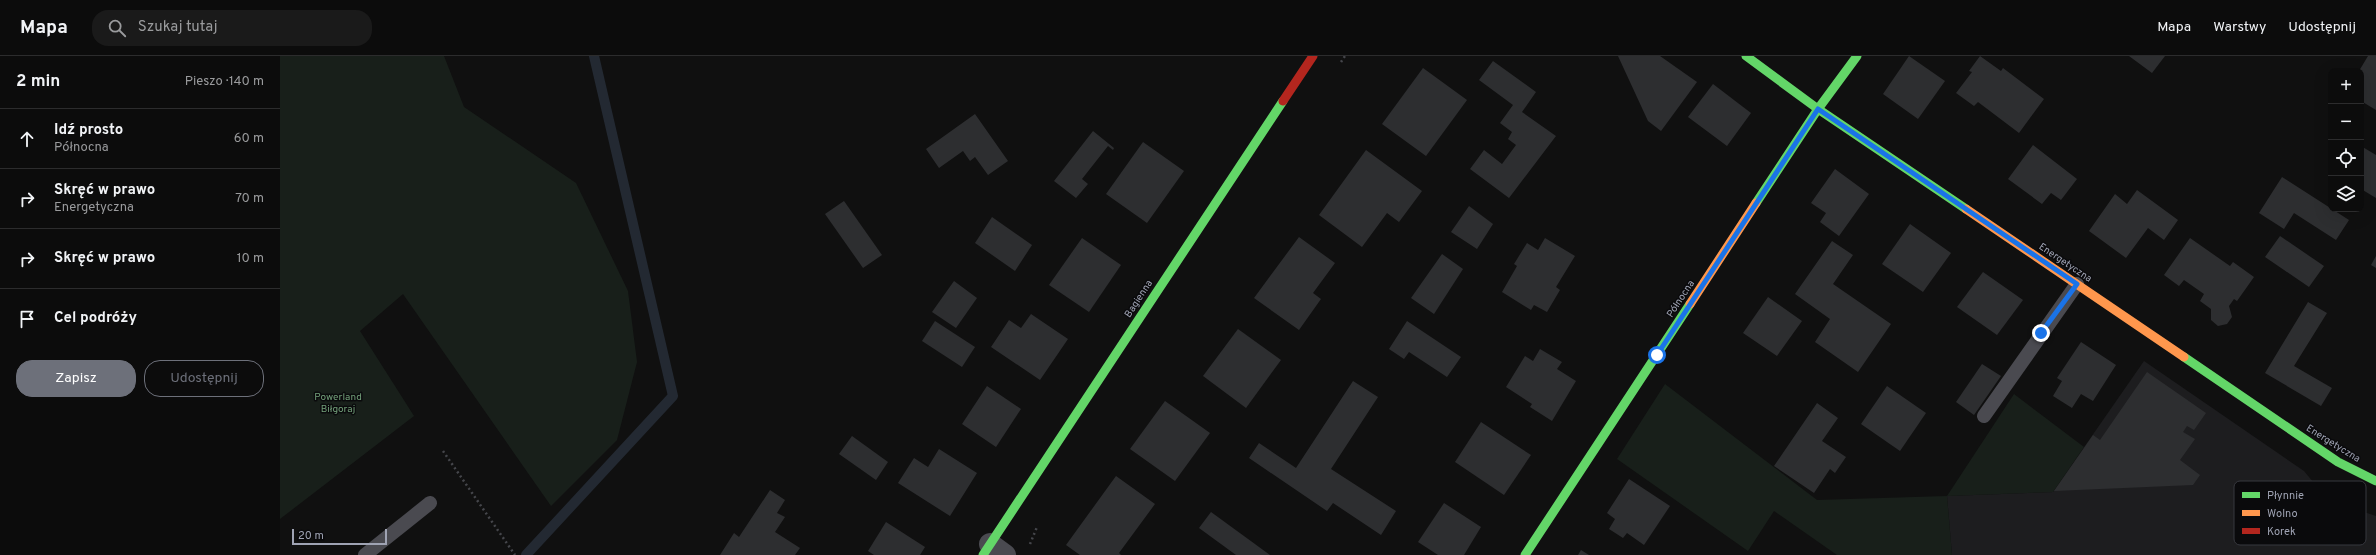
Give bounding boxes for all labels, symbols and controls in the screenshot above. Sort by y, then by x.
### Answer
search box [92,10,372,46]
text: Mapa [20,16,68,40]
icon: search [106,17,128,39]
text: Szukaj tutaj [138,18,217,37]
text: Mapa [2157,19,2191,36]
text: Warstwy [2213,19,2266,36]
text: Udostępnij [2288,19,2356,36]
map controls [2328,68,2364,212]
button: + [2328,68,2364,104]
text: 2 min [16,71,60,93]
text: Pieszo · 140 m [185,74,264,90]
button: − [2328,104,2364,140]
text: Idź prosto [54,121,123,140]
icon: ahead [16,128,38,150]
text: 60 m [234,131,264,147]
text: Północna [54,140,109,156]
button: locate [2328,140,2364,176]
button: layers [2328,176,2364,212]
text: Skręć w prawo [54,181,155,200]
icon: right [16,188,38,210]
text: 70 m [235,191,264,207]
text: Energetyczna [54,200,134,216]
street label: Energetyczna [2036,240,2094,286]
icon: right [16,248,38,270]
text: Skręć w prawo [54,249,155,268]
text: 10 m [237,251,264,267]
street label: Bagienna [1122,278,1156,320]
street label: Północna [1664,278,1698,320]
icon: arrive [16,308,38,330]
text: Cel podróży [54,309,137,328]
route end [2032,324,2050,342]
route start [1648,346,1666,364]
button: Zapisz [16,360,136,397]
button: Udostępnij [144,360,264,397]
park label: Powerland Biłgoraj [314,391,362,416]
street label: Energetyczna [2304,422,2362,466]
legend [2234,481,2366,545]
text: Płynnie [2267,489,2304,503]
text: Wolno [2267,507,2298,521]
text: Korek [2267,525,2296,539]
scale bar [292,527,387,546]
text: 20 m [298,529,324,543]

